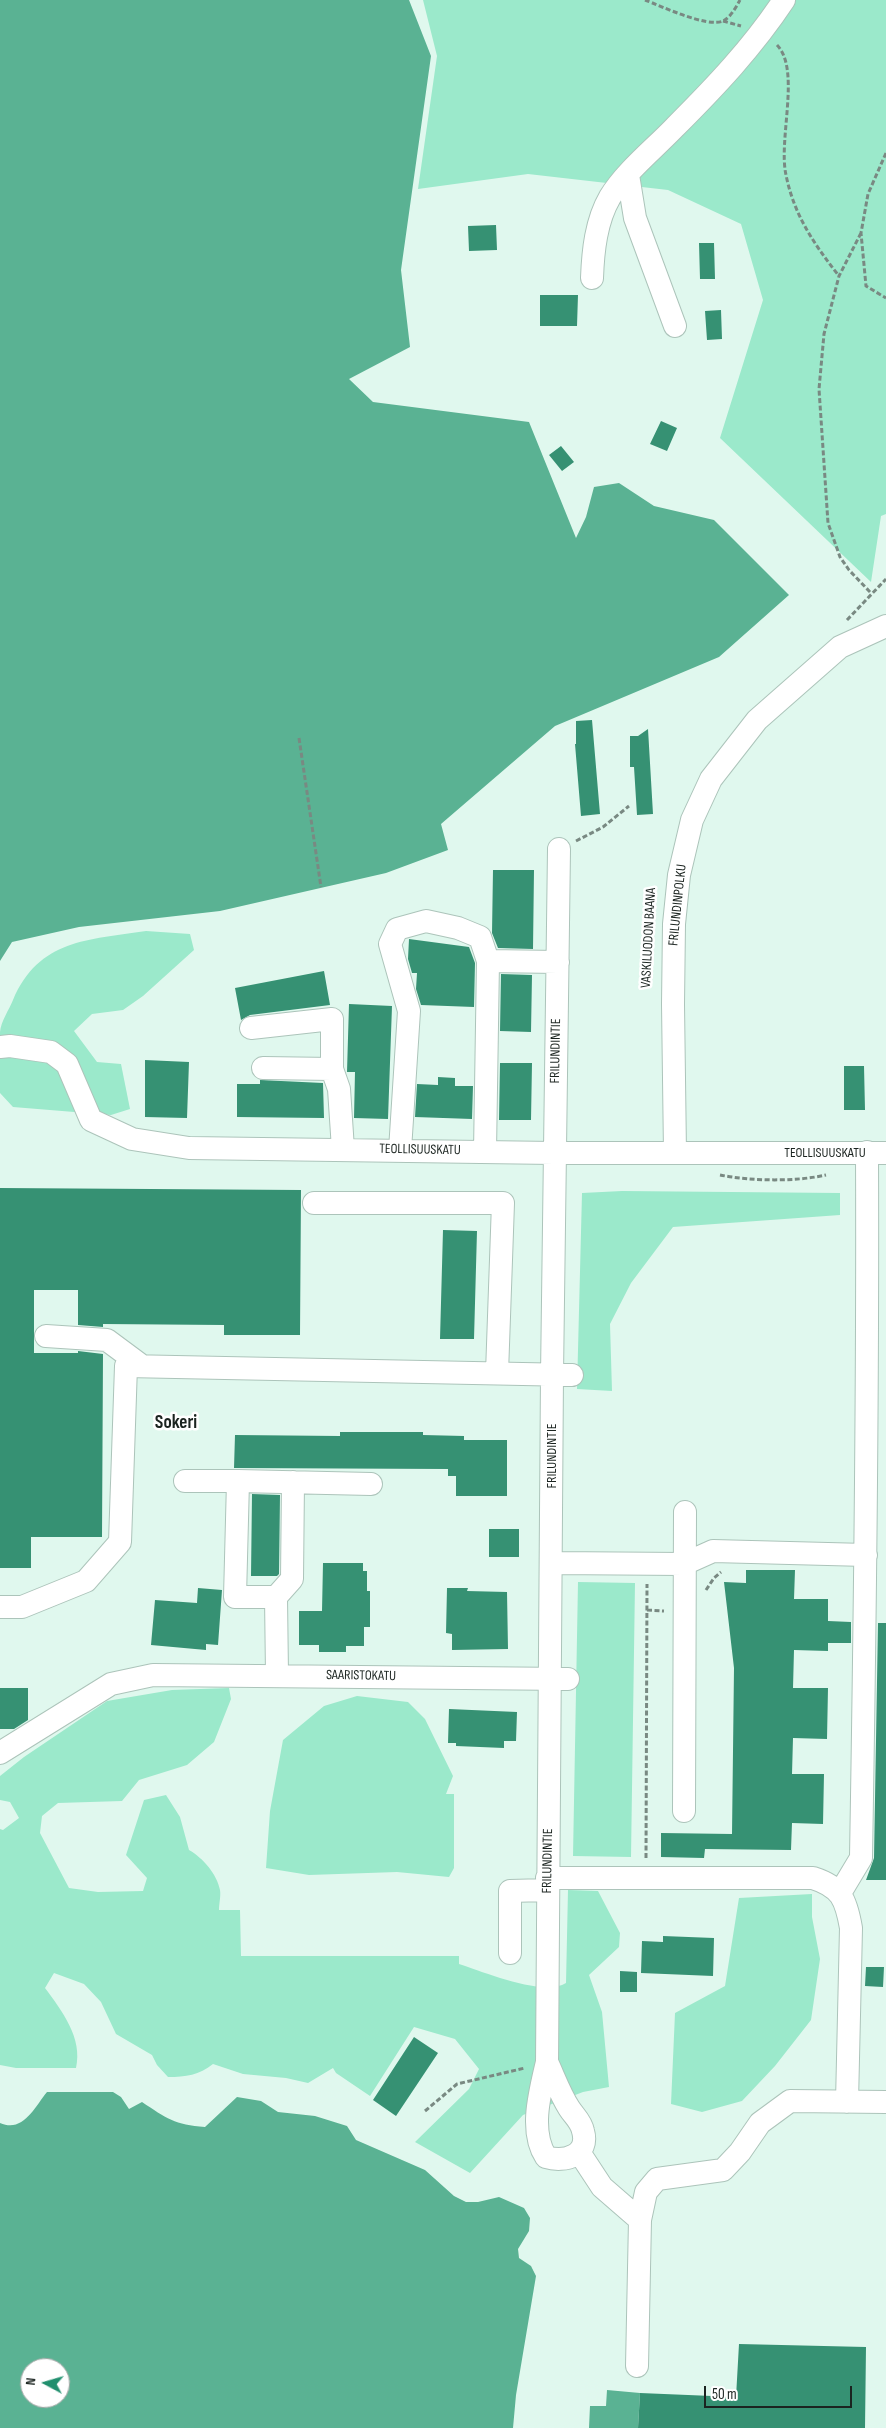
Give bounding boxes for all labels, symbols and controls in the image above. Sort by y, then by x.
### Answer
street label: FRILUNDINPOLKU [665,863,691,947]
street label: VASKILUODON BAANA [638,887,660,989]
street label: FRILUNDINTIE [547,1018,565,1084]
street label: TEOLLISUUSKATU [379,1141,461,1159]
street label: TEOLLISUUSKATU [784,1145,866,1161]
district label: Sokeri [155,1412,197,1434]
street label: FRILUNDINTIE [544,1424,560,1488]
street label: SAARISTOKATU [326,1667,396,1685]
street label: FRILUNDINTIE [539,1828,557,1894]
north arrow [20,2358,70,2408]
scale bar [706,2376,854,2408]
text: N [22,2377,39,2386]
text: 50 m [712,2385,737,2404]

